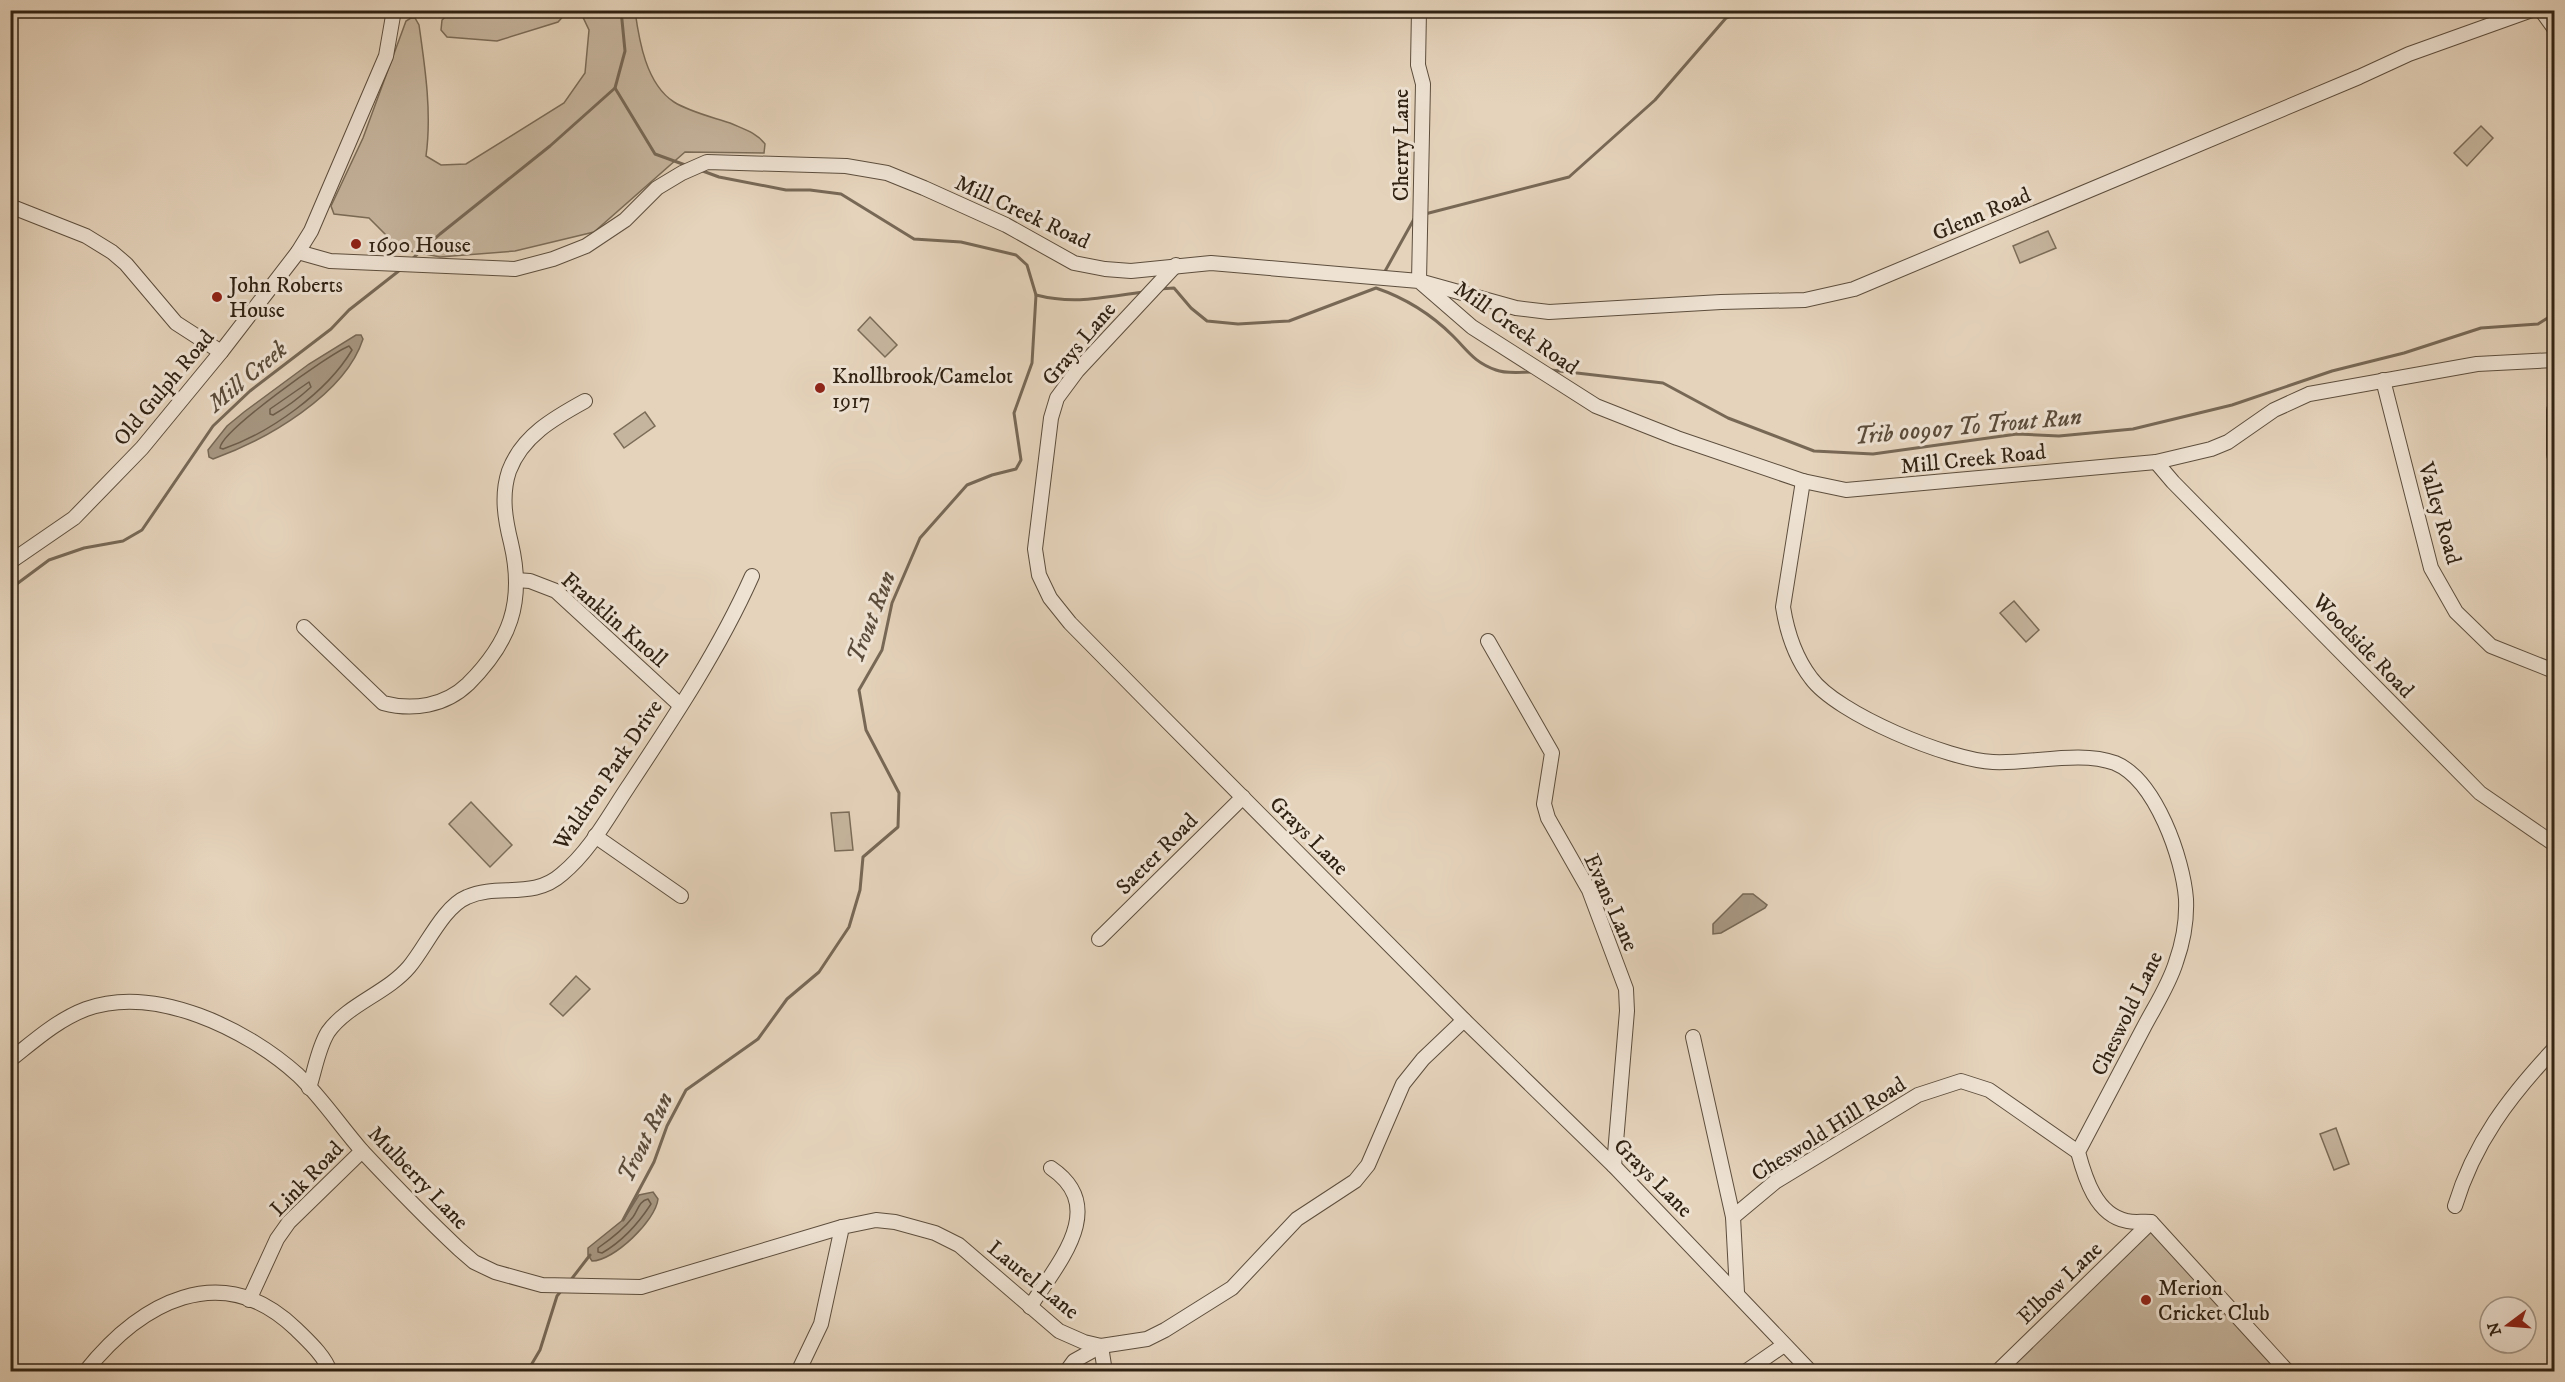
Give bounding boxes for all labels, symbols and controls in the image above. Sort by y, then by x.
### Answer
street label: Cherry Lane [1388,89,1415,201]
street label: Mill Creek Road [951,169,1094,255]
street label: Glenn Road [1928,182,2035,247]
place label: 1690 House [368,232,471,259]
marker: 1690 House [349,237,363,251]
place label: John Roberts House [227,272,343,324]
street label: Mill Creek Road [1449,275,1584,381]
marker: John Roberts House [210,290,224,304]
street label: Grays Lane [1036,297,1122,391]
street label: Old Gulph Road [108,324,220,451]
water label: Mill Creek [200,335,294,420]
place label: Knollbrook/Camelot 1917 [832,363,1013,415]
marker: Knollbrook/Camelot 1917 [813,381,827,395]
water label: Trib 00907 To Trout Run [1853,402,2083,452]
street label: Mill Creek Road [1899,438,2047,481]
street label: Valley Road [2412,458,2467,568]
street label: Franklin Knoll [556,567,673,674]
water label: Trout Run [841,567,903,668]
street label: Woodside Road [2306,587,2419,704]
street label: Waldron Park Drive [547,694,669,856]
street label: Grays Lane [1264,791,1354,881]
street label: Saeter Road [1111,808,1204,901]
street label: Evans Lane [1577,850,1644,955]
street label: Cheswold Lane [2086,947,2169,1080]
street label: Cheswold Hill Road [1747,1071,1911,1188]
water label: Trout Run [611,1088,680,1187]
street label: Mulberry Lane [362,1121,474,1236]
street label: Grays Lane [1608,1133,1698,1223]
street label: Link Road [265,1136,350,1222]
street label: Laurel Lane [982,1235,1084,1325]
street label: Elbow Lane [2012,1236,2108,1330]
place label: Merion Cricket Club [2158,1275,2270,1327]
marker: Merion Cricket Club [2139,1293,2153,1307]
north arrow [2478,1295,2538,1355]
text: N [2483,1320,2506,1338]

